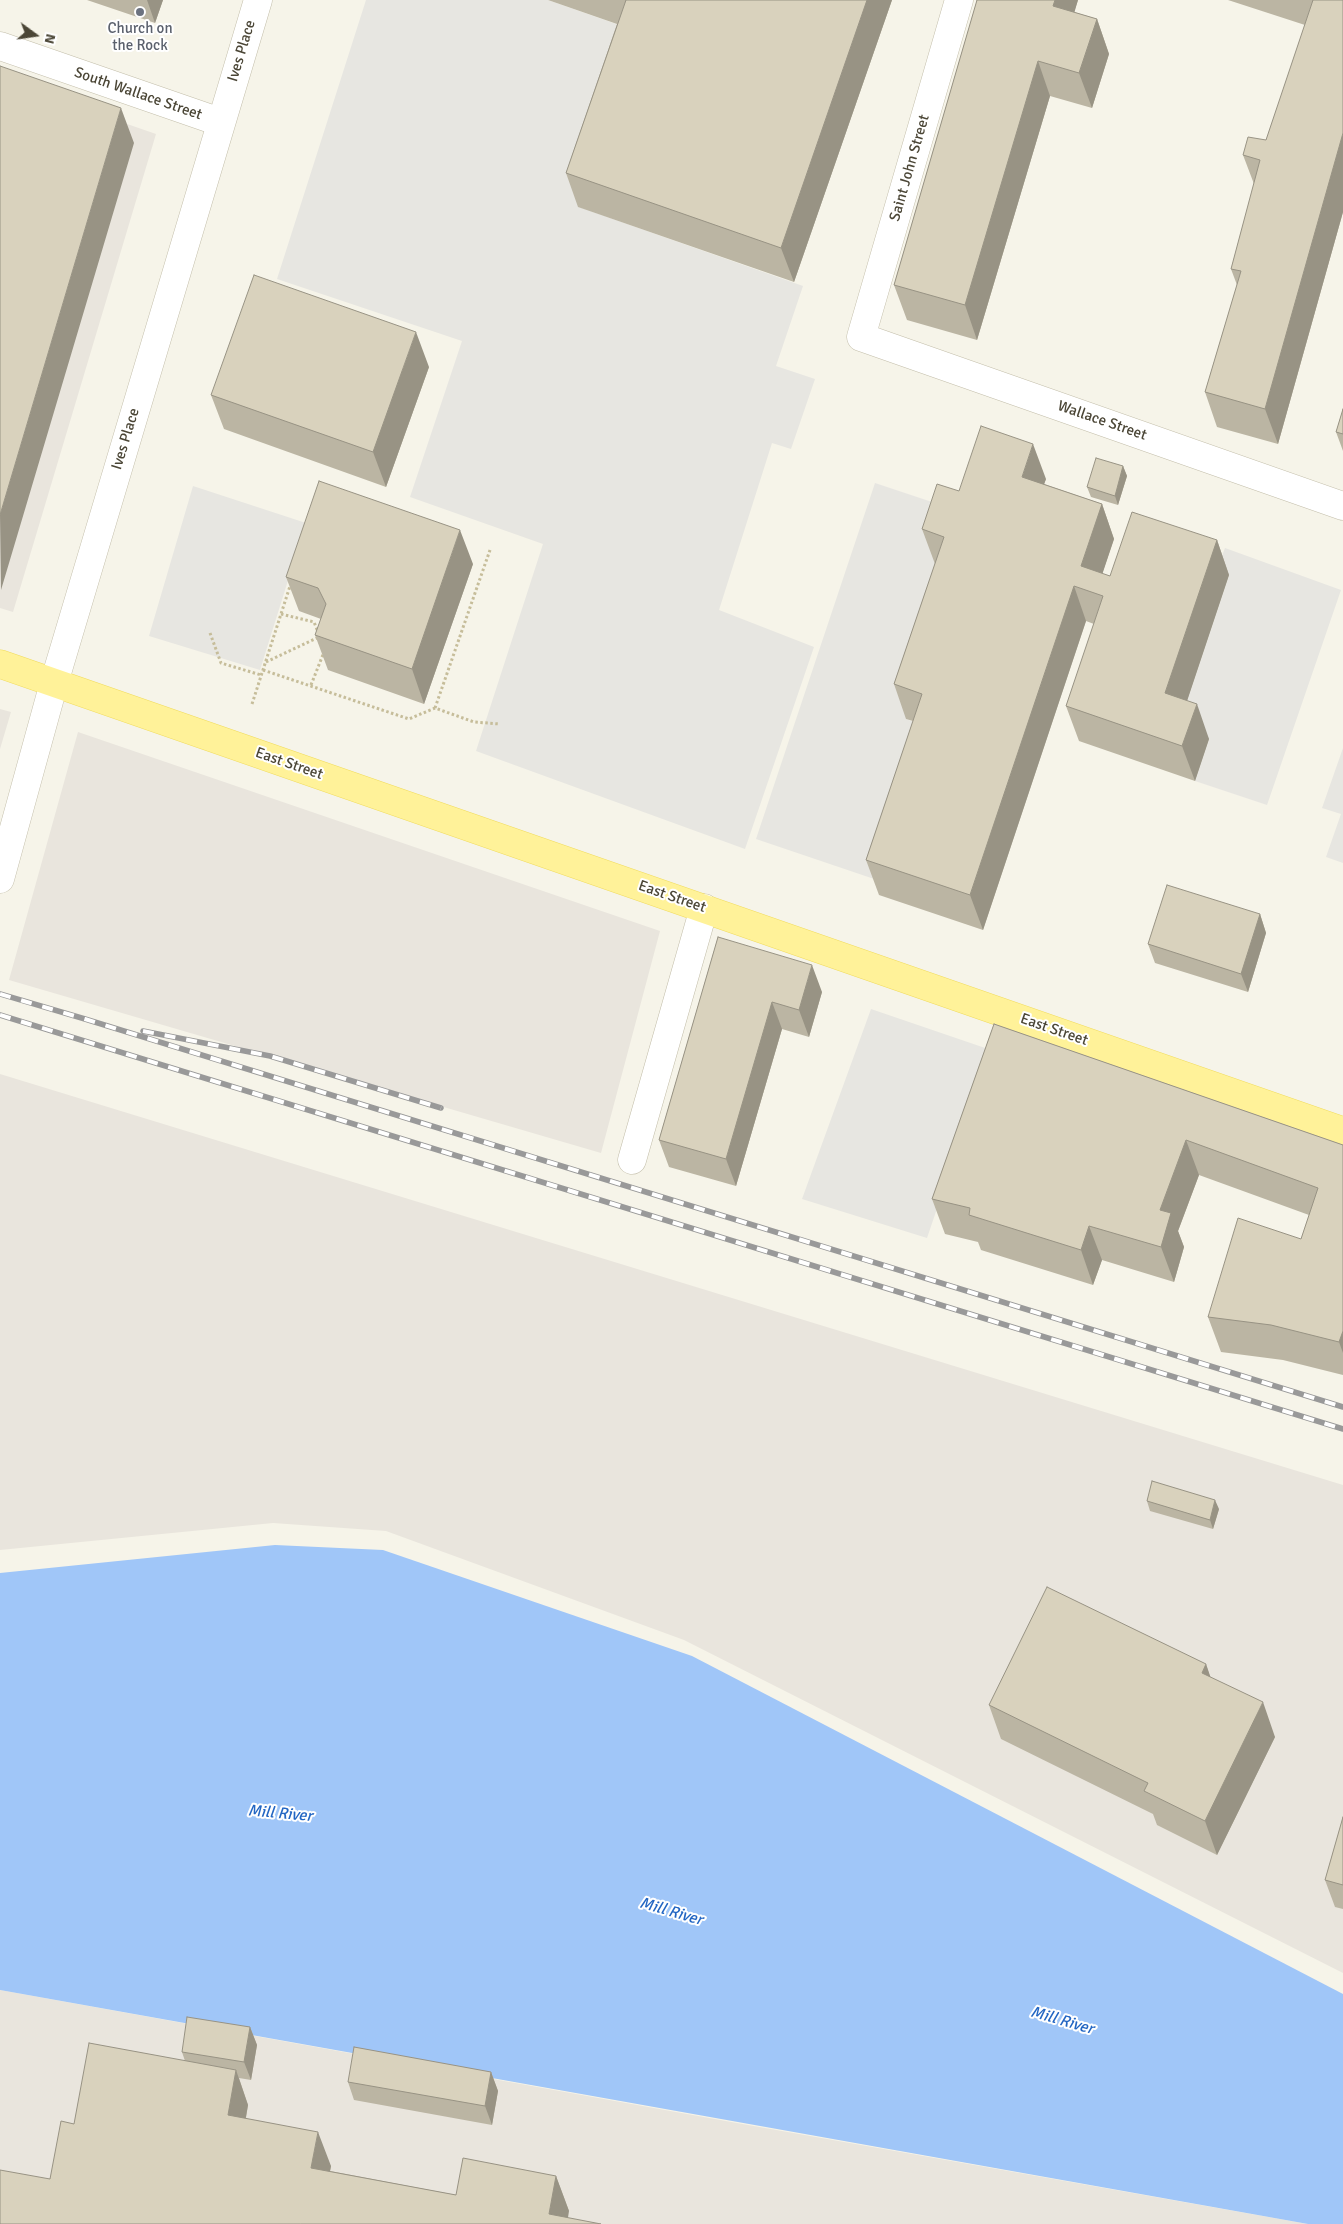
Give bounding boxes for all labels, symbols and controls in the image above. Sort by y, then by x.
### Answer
marker: Church on the Rock [134,6,146,18]
north arrow [10,10,60,60]
street label: Ives Place [224,18,260,84]
place label: Church on the Rock [107,20,173,55]
text: N [41,32,59,46]
street label: South Wallace Street [72,64,204,124]
street label: Saint John Street [886,113,934,223]
street label: Wallace Street [1055,397,1149,445]
street label: Ives Place [108,406,144,472]
street label: East Street [253,744,325,784]
street label: East Street [636,877,708,917]
street label: East Street [1018,1010,1090,1050]
water label: Mill River [247,1802,313,1826]
water label: Mill River [637,1894,705,1930]
water label: Mill River [1028,2003,1096,2039]

